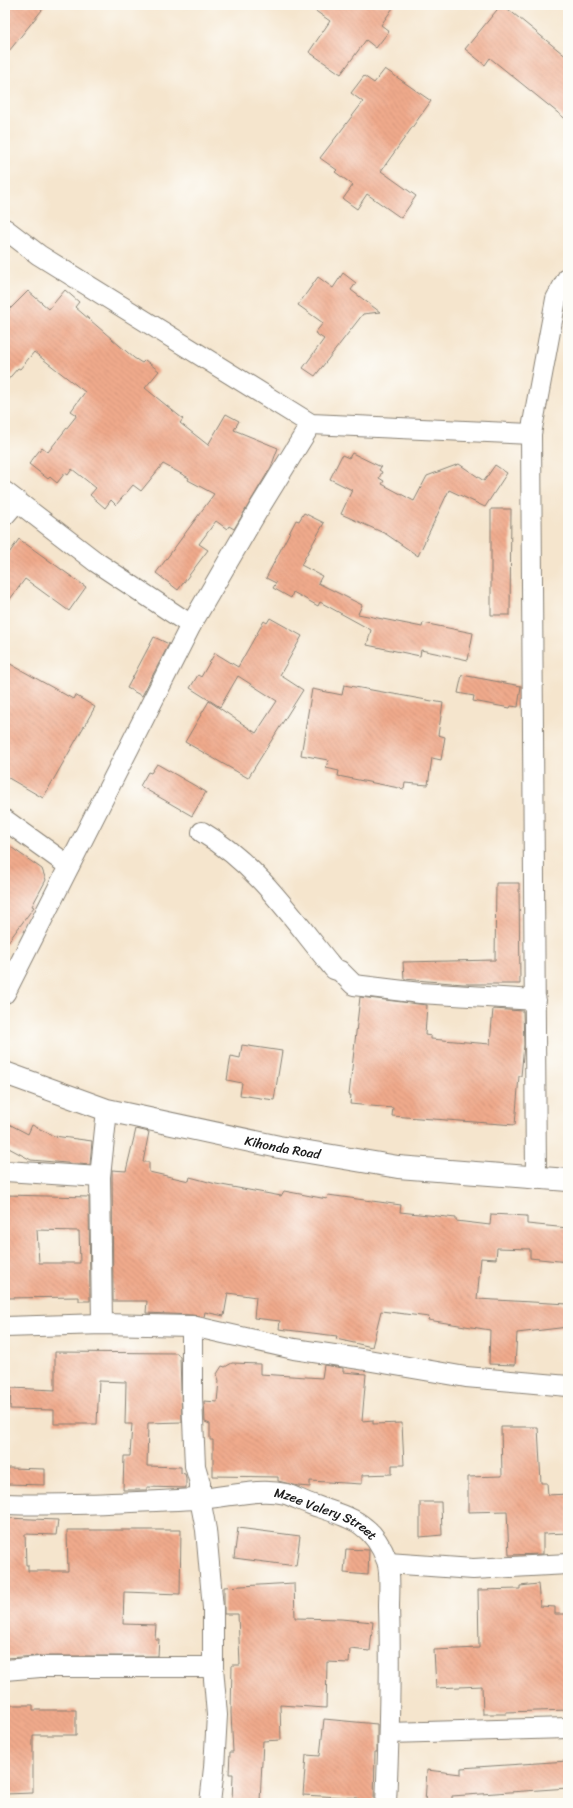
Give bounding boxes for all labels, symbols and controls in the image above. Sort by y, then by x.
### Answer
street label: Kihonda Road [243,1129,323,1166]
street label: Mzee Valery Street [273,1481,383,1546]

